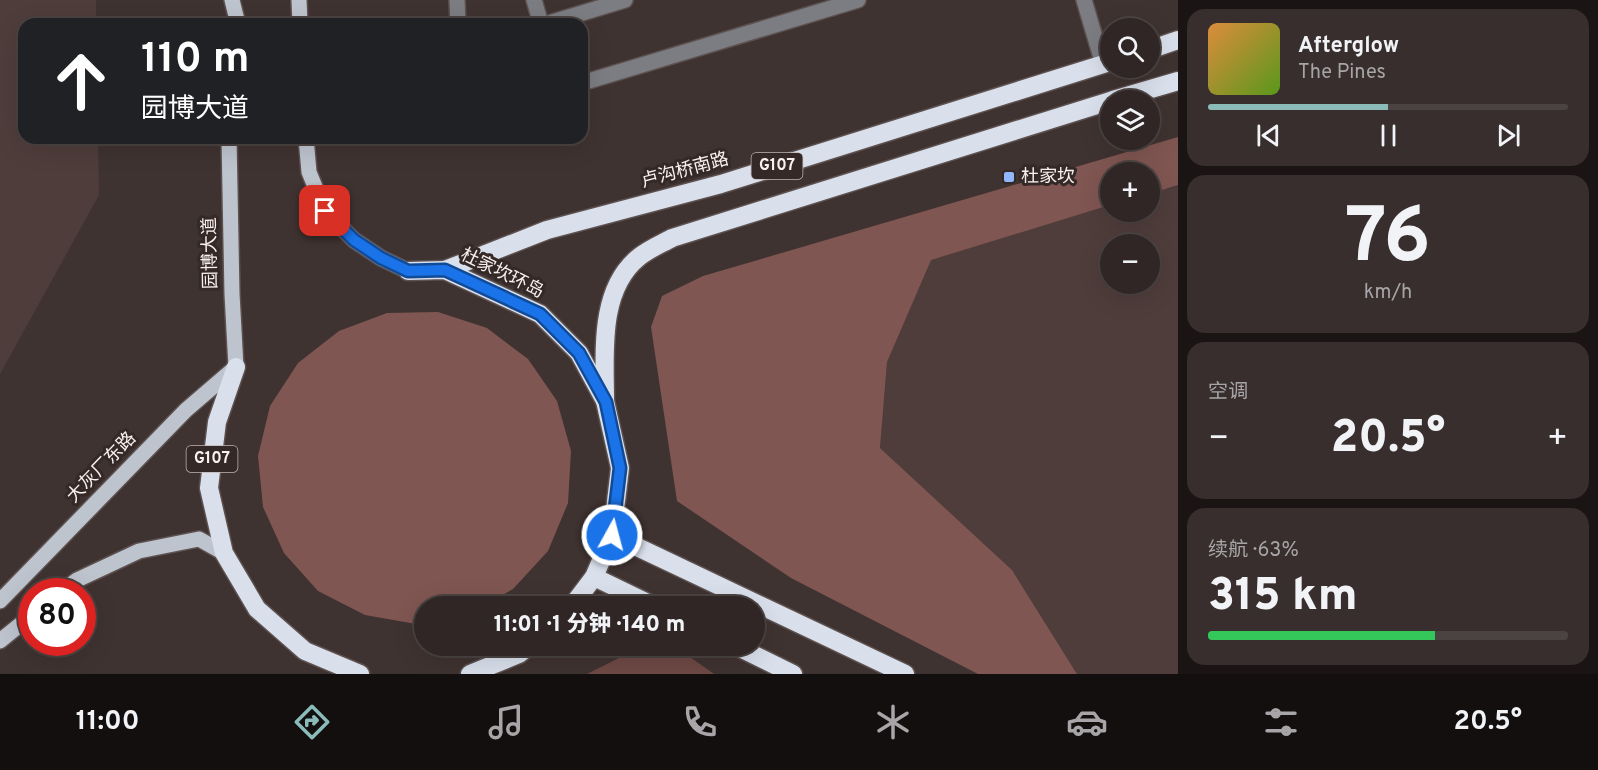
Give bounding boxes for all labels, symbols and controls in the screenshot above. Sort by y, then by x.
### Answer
map controls [1100,18,1160,294]
button: search [1100,18,1160,78]
text: Afterglow [1298,33,1399,60]
text: 110 m [141,34,250,87]
icon: ahead [42,42,120,120]
text: The Pines [1298,60,1386,86]
button: layers [1100,90,1160,150]
text: 园博大道 [141,93,249,127]
icon: previous [1252,119,1285,152]
icon: pause [1372,119,1405,152]
icon: next [1492,119,1525,152]
street label: 卢沟桥南路 [639,148,731,194]
road number: G107 [752,153,802,179]
button: + [1100,162,1160,222]
place label: 杜家坎 [1021,166,1075,189]
marker: 杜家坎 [1002,170,1016,184]
pin [299,185,350,236]
text: 76 [1345,191,1431,290]
icon: arrive [308,194,341,227]
street label: 园博大道 [199,217,223,289]
button: − [1100,234,1160,294]
street label: 杜家坎环岛 [457,244,547,304]
text: km/h [1364,280,1412,306]
text: 空调 [1208,380,1248,406]
text: 20.5° [1331,411,1445,468]
text: − [1208,419,1229,461]
text: + [1547,419,1568,461]
street label: 大灰厂东路 [62,428,142,508]
road number: G107 [186,446,238,472]
position arrow [580,503,644,567]
text: 续航 · 63% [1208,538,1299,564]
text: 315 km [1208,569,1358,626]
speed limit sign: 80 [18,578,96,656]
text: 11:01 · 1 分钟 · 140 m [494,612,685,639]
icon: directions [291,701,333,743]
icon: music [485,701,527,743]
icon: phone [679,701,721,743]
icon: climate [872,701,914,743]
icon: car [1066,701,1108,743]
icon: filters [1260,701,1302,743]
text: 11:00 [76,705,140,739]
text: 20.5° [1454,705,1522,739]

